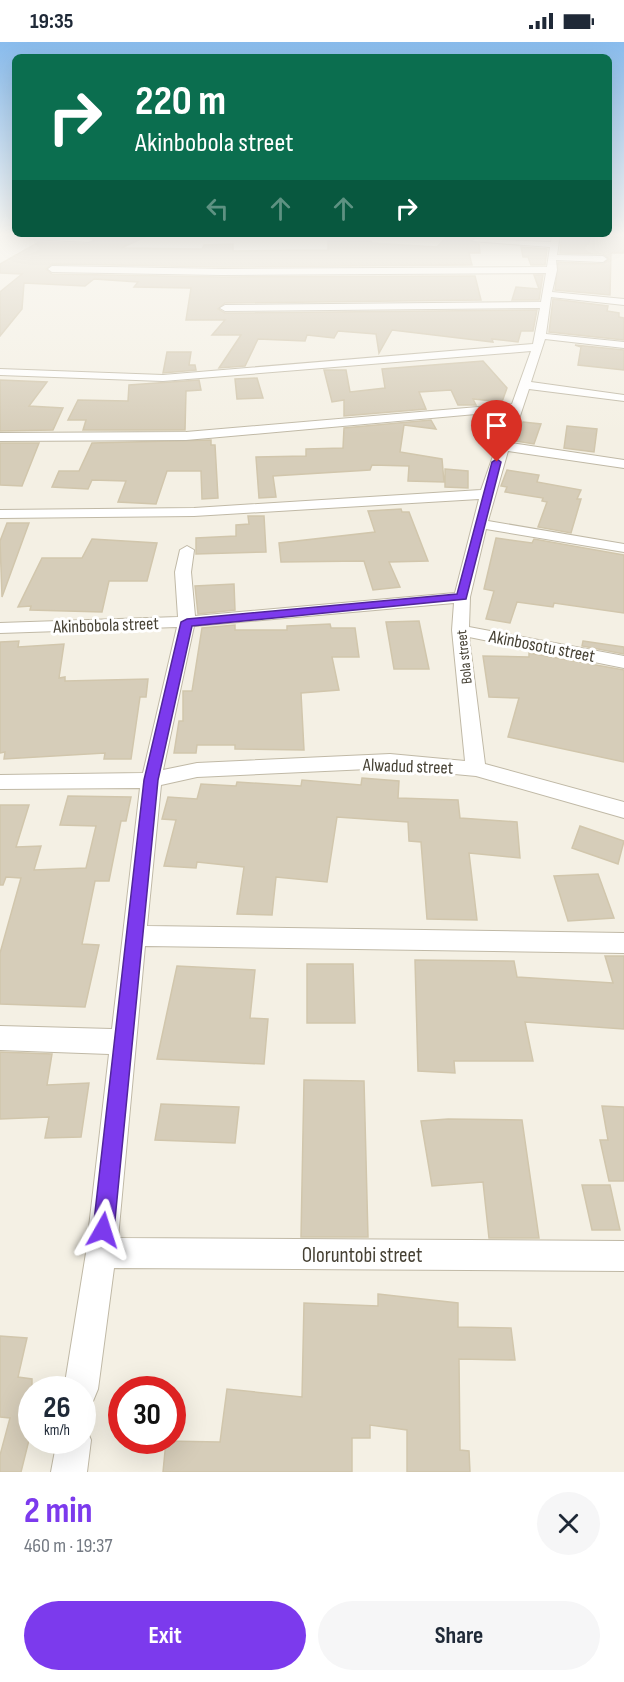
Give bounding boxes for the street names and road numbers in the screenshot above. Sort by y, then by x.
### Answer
street label: Akinbobola street [52,613,160,638]
street label: Akinbosotu street [486,626,597,667]
street label: Bola street [452,628,477,685]
street label: Alwadud street [362,754,454,779]
street label: Oloruntobi street [302,1243,422,1268]

